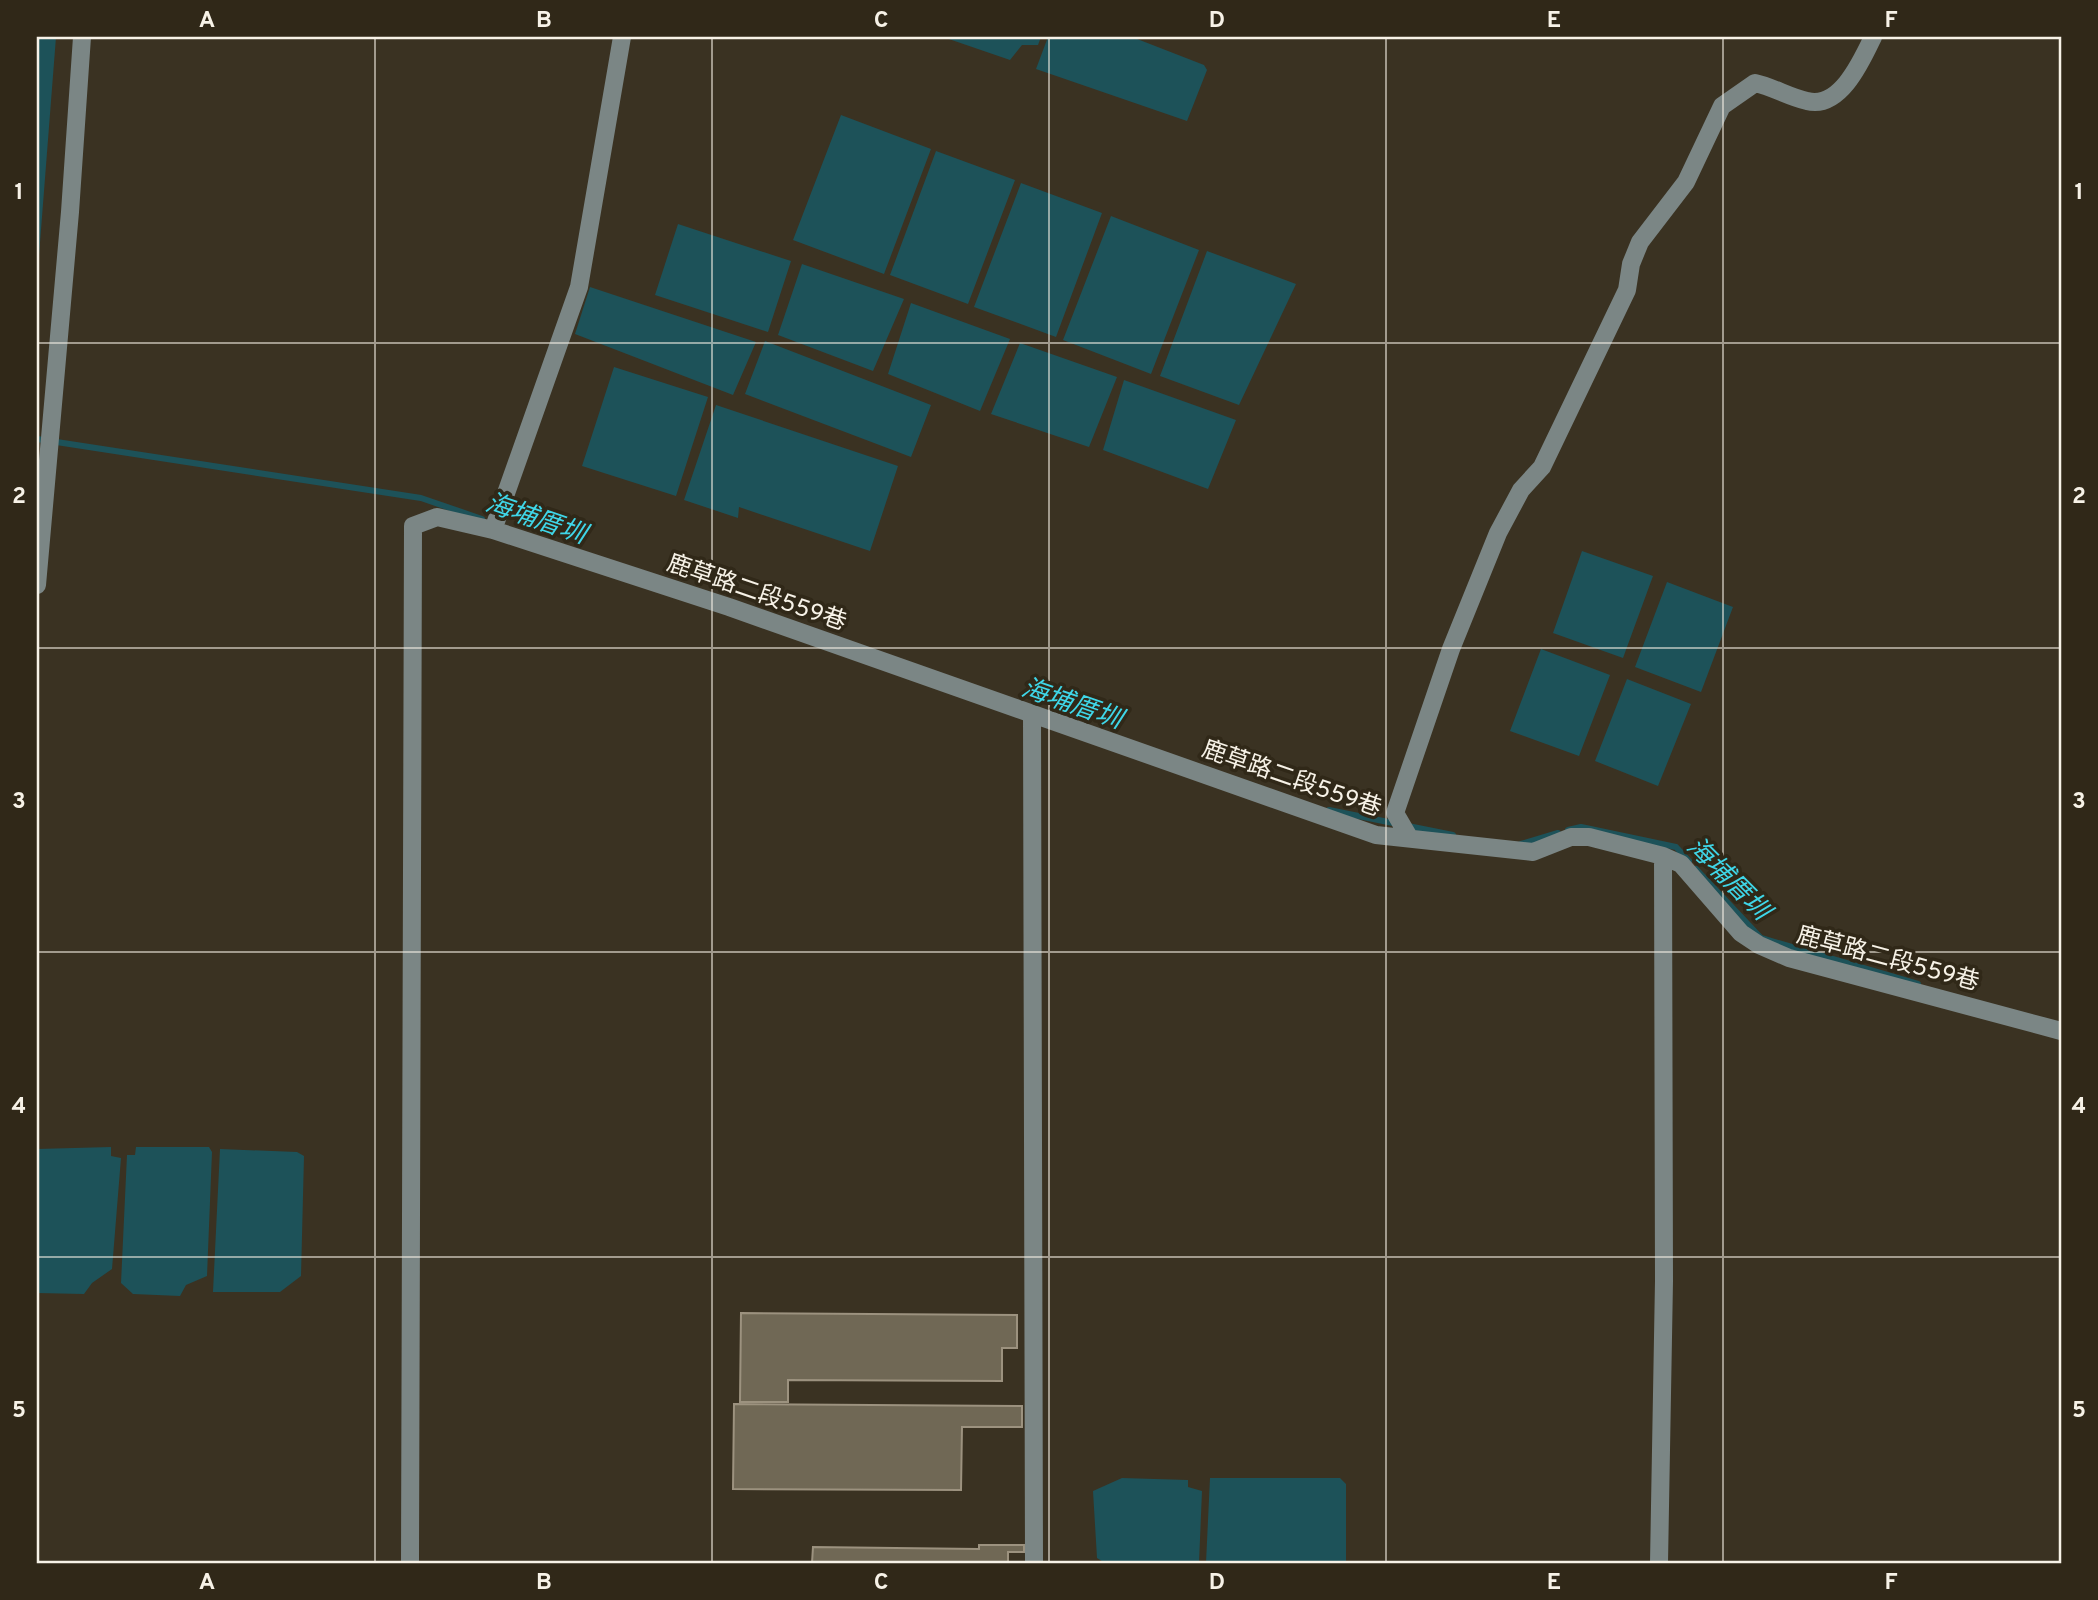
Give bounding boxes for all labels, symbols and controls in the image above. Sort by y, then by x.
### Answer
text: A [199,7,215,36]
text: B [536,7,552,36]
text: C [874,7,888,36]
text: D [1209,7,1225,36]
text: E [1547,7,1561,36]
text: F [1884,7,1898,36]
text: 1 [14,179,24,208]
text: 1 [2074,179,2084,208]
text: 2 [12,483,26,512]
text: 2 [2072,483,2086,512]
water label: 海埔厝圳 [481,488,593,554]
street label: 鹿草路二段559巷 [663,549,850,639]
water label: 海埔厝圳 [1017,673,1129,739]
street label: 鹿草路二段559巷 [1198,735,1385,825]
text: 3 [12,788,26,817]
text: 3 [2072,788,2086,817]
water label: 海埔厝圳 [1679,831,1778,931]
street label: 鹿草路二段559巷 [1793,921,1982,999]
text: 4 [12,1093,26,1122]
text: 4 [2072,1093,2086,1122]
text: 5 [12,1397,26,1426]
text: 5 [2072,1397,2086,1426]
text: A [199,1569,215,1598]
text: B [536,1569,552,1598]
text: C [874,1569,888,1598]
text: D [1209,1569,1225,1598]
text: E [1547,1569,1561,1598]
text: F [1884,1569,1898,1598]

